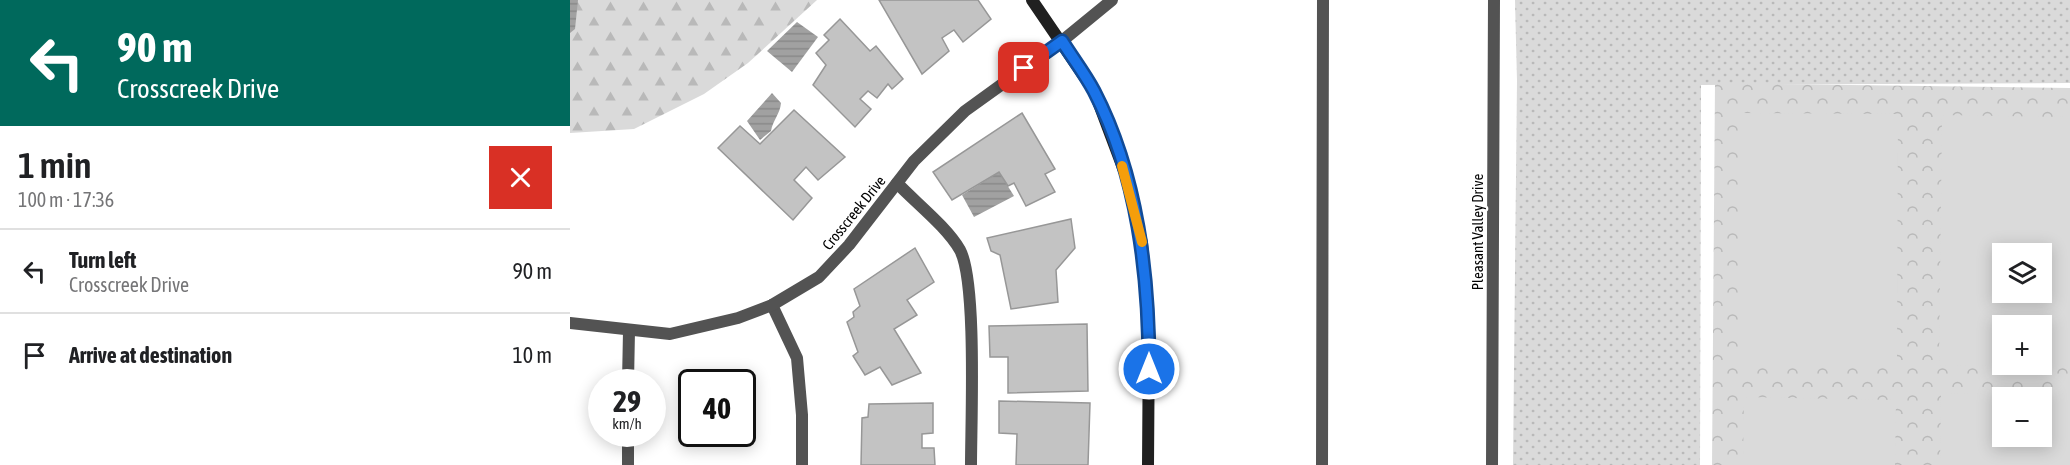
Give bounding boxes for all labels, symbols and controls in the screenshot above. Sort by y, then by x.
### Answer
text: 90 m [117,23,192,71]
icon: left [18,24,96,102]
pin [998,42,1049,93]
icon: arrive [1007,51,1040,84]
text: Crosscreek Drive [117,73,279,104]
text: 1 min [18,144,92,186]
button: close [489,146,552,209]
street label: Crosscreek Drive [819,172,889,253]
street label: Pleasant Valley Drive [1469,174,1486,290]
text: 100 m · 17:36 [18,188,114,211]
map controls [1992,243,2052,447]
button: layers [1992,243,2052,303]
text: Turn left [69,247,136,273]
icon: left [18,255,51,288]
text: 90 m [512,258,552,284]
text: Crosscreek Drive [69,273,189,296]
button: + [1992,315,2052,375]
position arrow [1117,337,1181,401]
icon: arrive [18,339,51,372]
text: Arrive at destination [69,342,232,368]
text: 10 m [512,342,552,368]
speed limit sign: 40 [678,369,756,447]
text: 29 [613,384,641,418]
button: − [1992,387,2052,447]
text: km/h [612,415,642,432]

